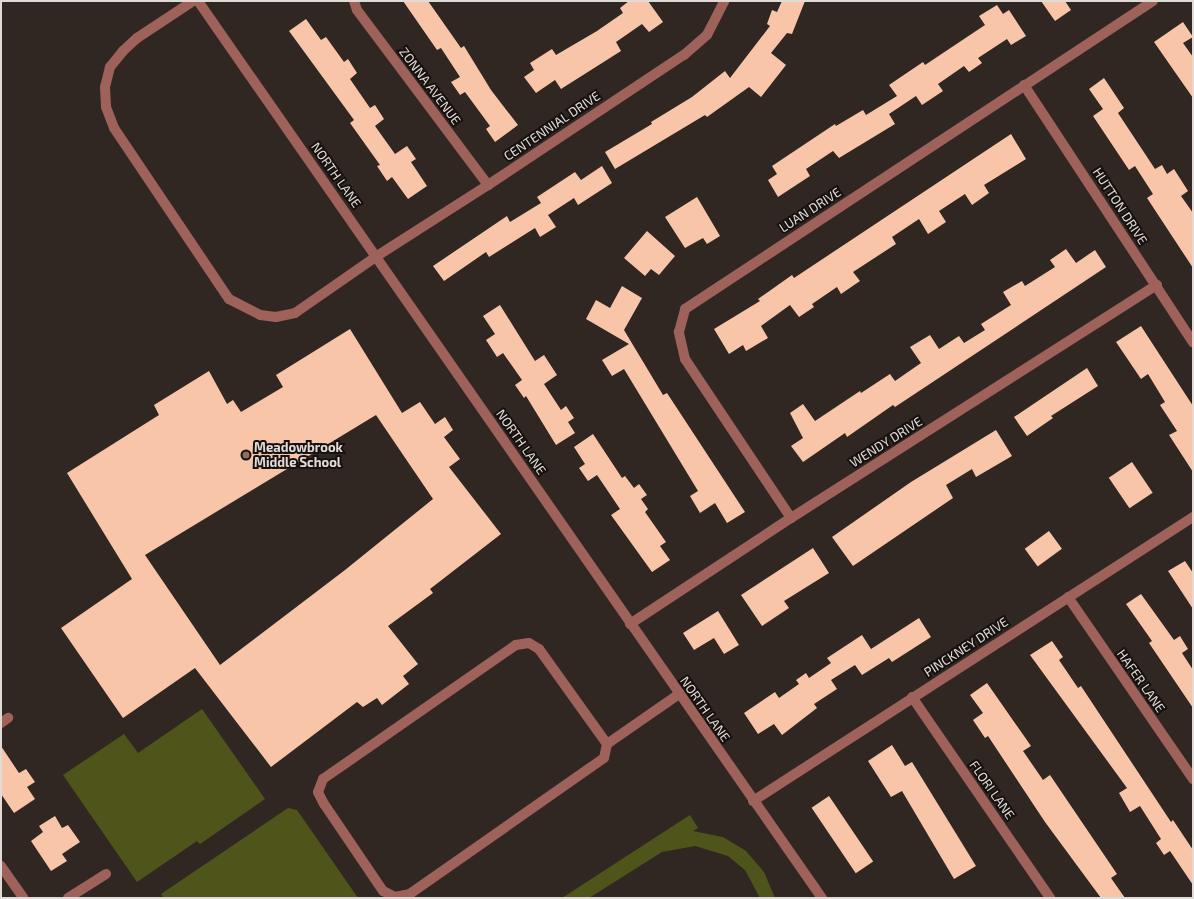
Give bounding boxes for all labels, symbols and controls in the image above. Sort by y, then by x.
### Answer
street label: ZONNA AVENUE [396,44,464,128]
street label: CENTENNIAL DRIVE [501,88,603,164]
street label: NORTH LANE [308,139,364,211]
street label: HUTTON DRIVE [1089,165,1151,247]
street label: LUAN DRIVE [776,184,844,236]
street label: NORTH LANE [493,406,549,478]
street label: WENDY DRIVE [847,413,925,471]
place label: Meadowbrook Middle School [254,440,343,471]
marker: Meadowbrook Middle School [241,450,251,460]
street label: PINCKNEY DRIVE [921,614,1011,680]
street label: HAFER LANE [1114,647,1168,715]
street label: NORTH LANE [677,673,733,745]
street label: FLORI LANE [966,758,1018,822]

